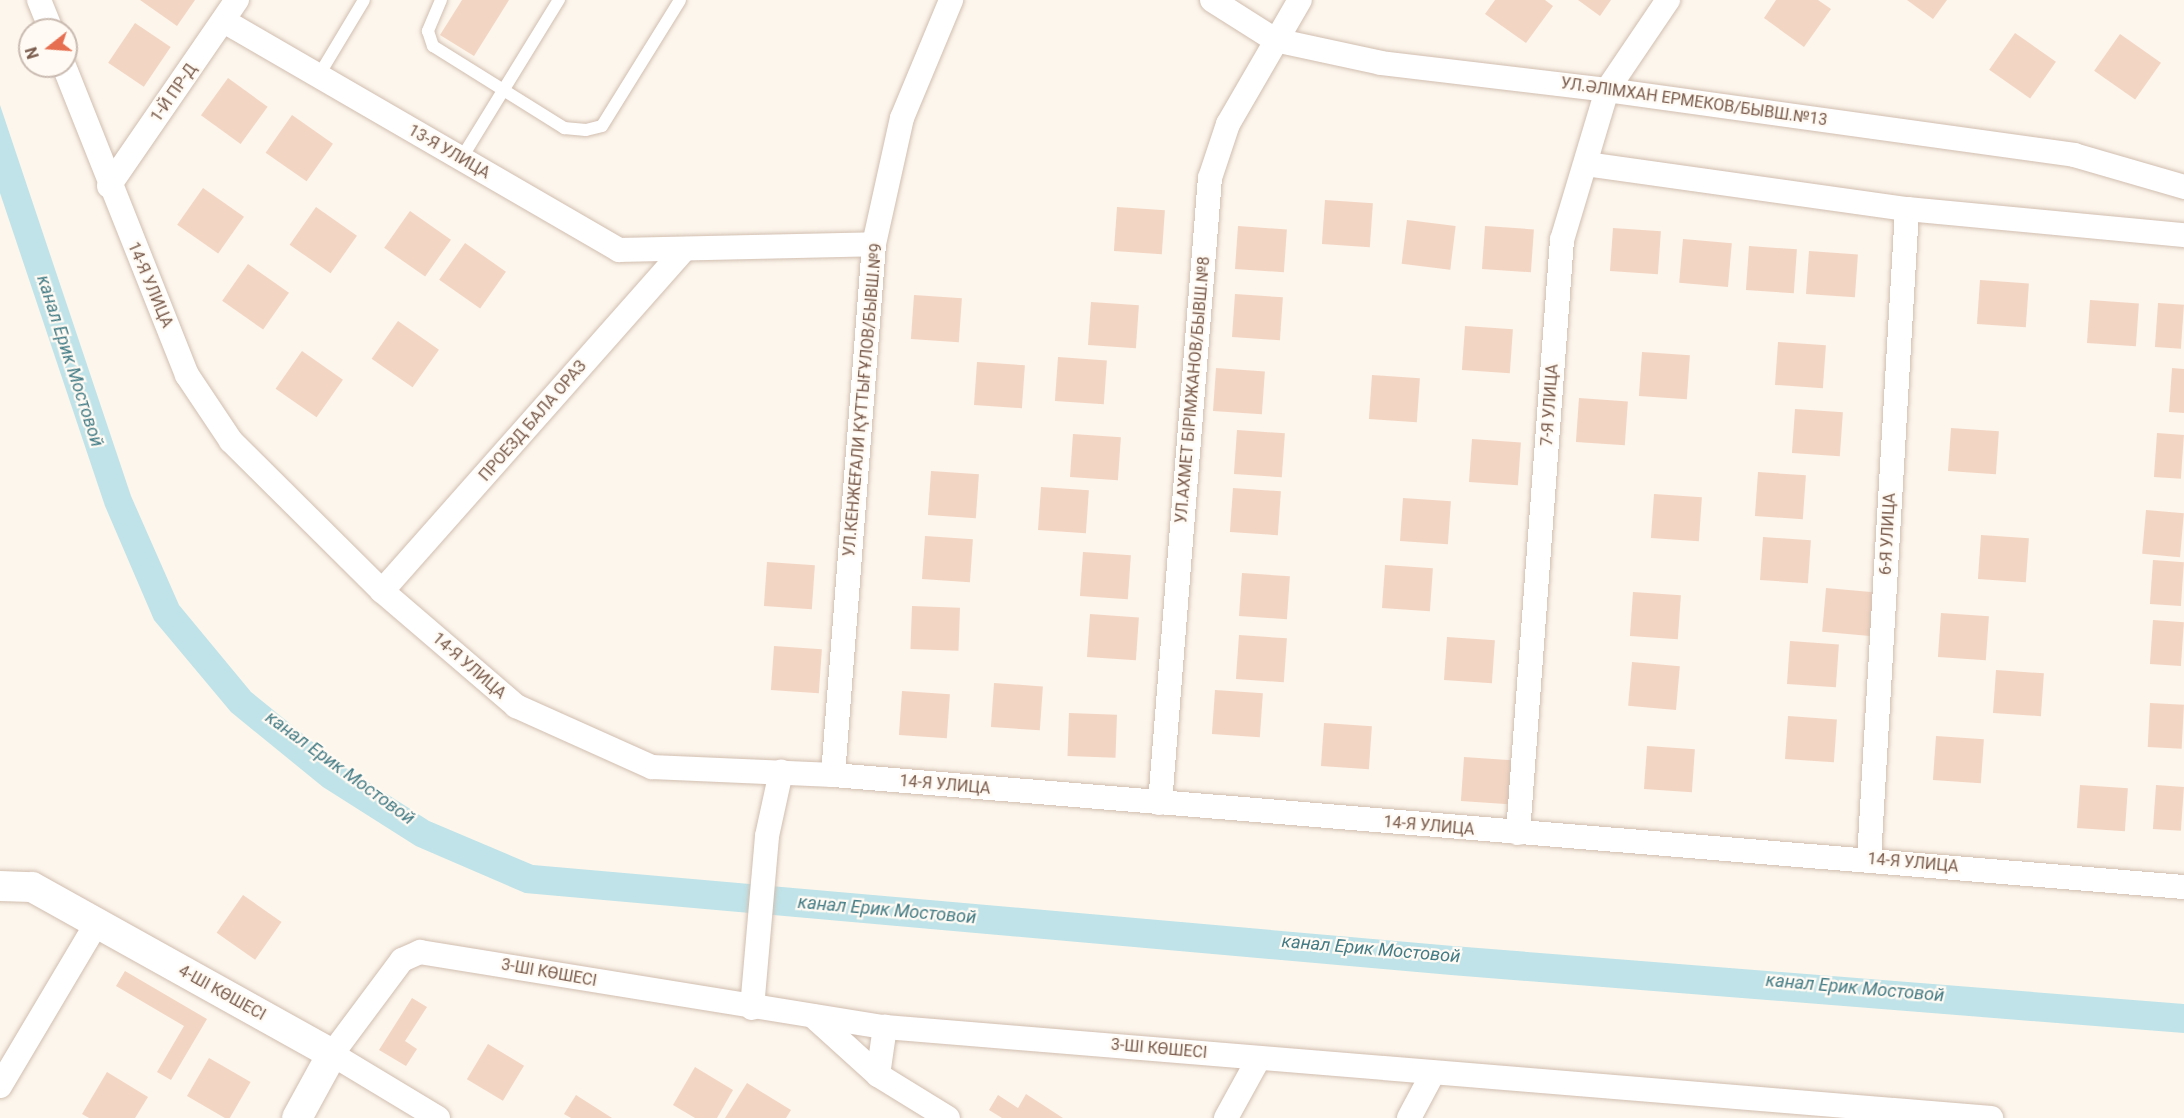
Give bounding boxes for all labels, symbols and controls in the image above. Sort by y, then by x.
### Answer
north arrow [18,18,78,78]
text: N [21,45,43,61]
street label: 1-Й ПР-Д [147,60,201,126]
street label: УЛ.ӘЛІМХАН ЕРМЕКОВ/БЫВШ.№13 [1559,74,1829,130]
street label: 13-Я УЛИЦА [405,121,493,183]
street label: 14-Я УЛИЦА [123,239,177,331]
street label: УЛ.КЕНЖЕҒАЛИ ҚҰТТЫҒҰЛОВ/БЫВШ.№9 [840,243,886,557]
street label: УЛ.АХМЕТ БІРІМЖАНОВ/БЫВШ.№8 [1172,256,1214,524]
water label: канал Ерик Мостовой [32,273,108,449]
street label: ПРОЕЗД БАЛА ОРАЗ [475,357,591,485]
street label: 7-Я УЛИЦА [1538,363,1562,447]
street label: 6-Я УЛИЦА [1876,492,1900,576]
street label: 14-Я УЛИЦА [428,629,510,703]
water label: канал Ерик Мостовой [261,707,419,829]
street label: 14-Я УЛИЦА [899,771,991,799]
street label: 14-Я УЛИЦА [1383,812,1475,840]
street label: 14-Я УЛИЦА [1867,849,1959,877]
water label: канал Ерик Мостовой [797,891,977,929]
water label: канал Ерик Мостовой [1281,930,1461,968]
street label: 3-ШІ КӨШЕСІ [500,955,598,991]
street label: 4-ШІ КӨШЕСІ [175,961,269,1025]
water label: канал Ерик Мостовой [1765,969,1945,1007]
street label: 3-ШІ КӨШЕСІ [1110,1035,1208,1063]

